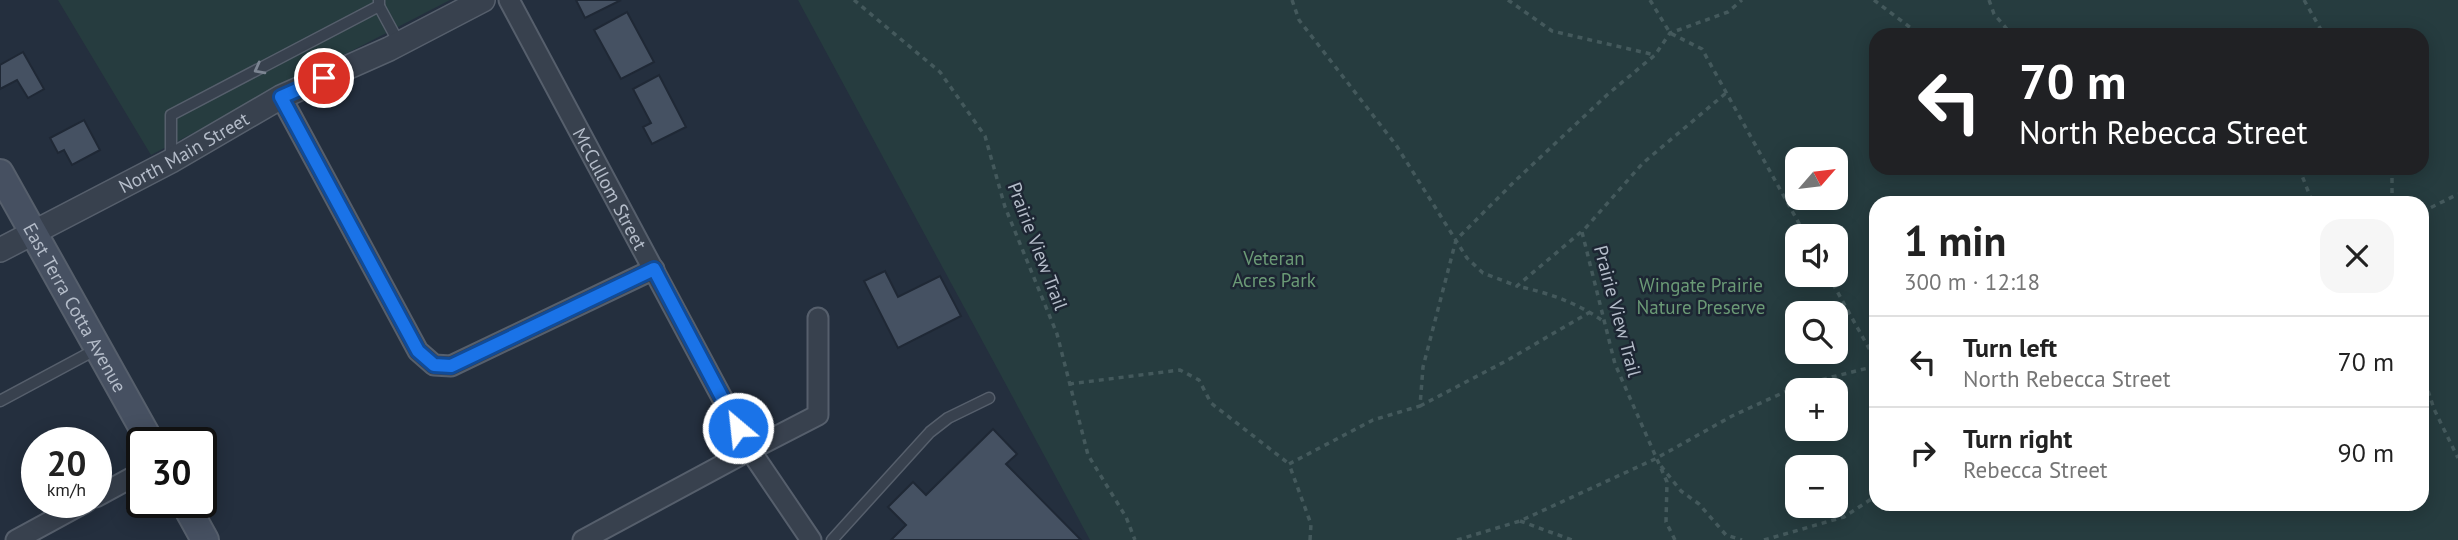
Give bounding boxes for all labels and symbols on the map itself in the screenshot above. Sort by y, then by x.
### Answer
pin [294,48,354,108]
one-way arrow [254,61,266,74]
street label: North Main Street [114,106,254,198]
street label: McCullom Street [568,124,653,254]
north arrow [1785,147,1848,210]
street label: Prairie View Trail [1003,179,1074,314]
street label: East Terra Cotta Avenue [18,218,132,396]
street label: Prairie View Trail [1589,243,1647,380]
park label: Veteran Acres Park [1232,246,1316,292]
park label: Wingate Prairie Nature Preserve [1637,273,1765,319]
position arrow [701,391,775,465]
speed limit sign: 30 [126,427,217,518]

